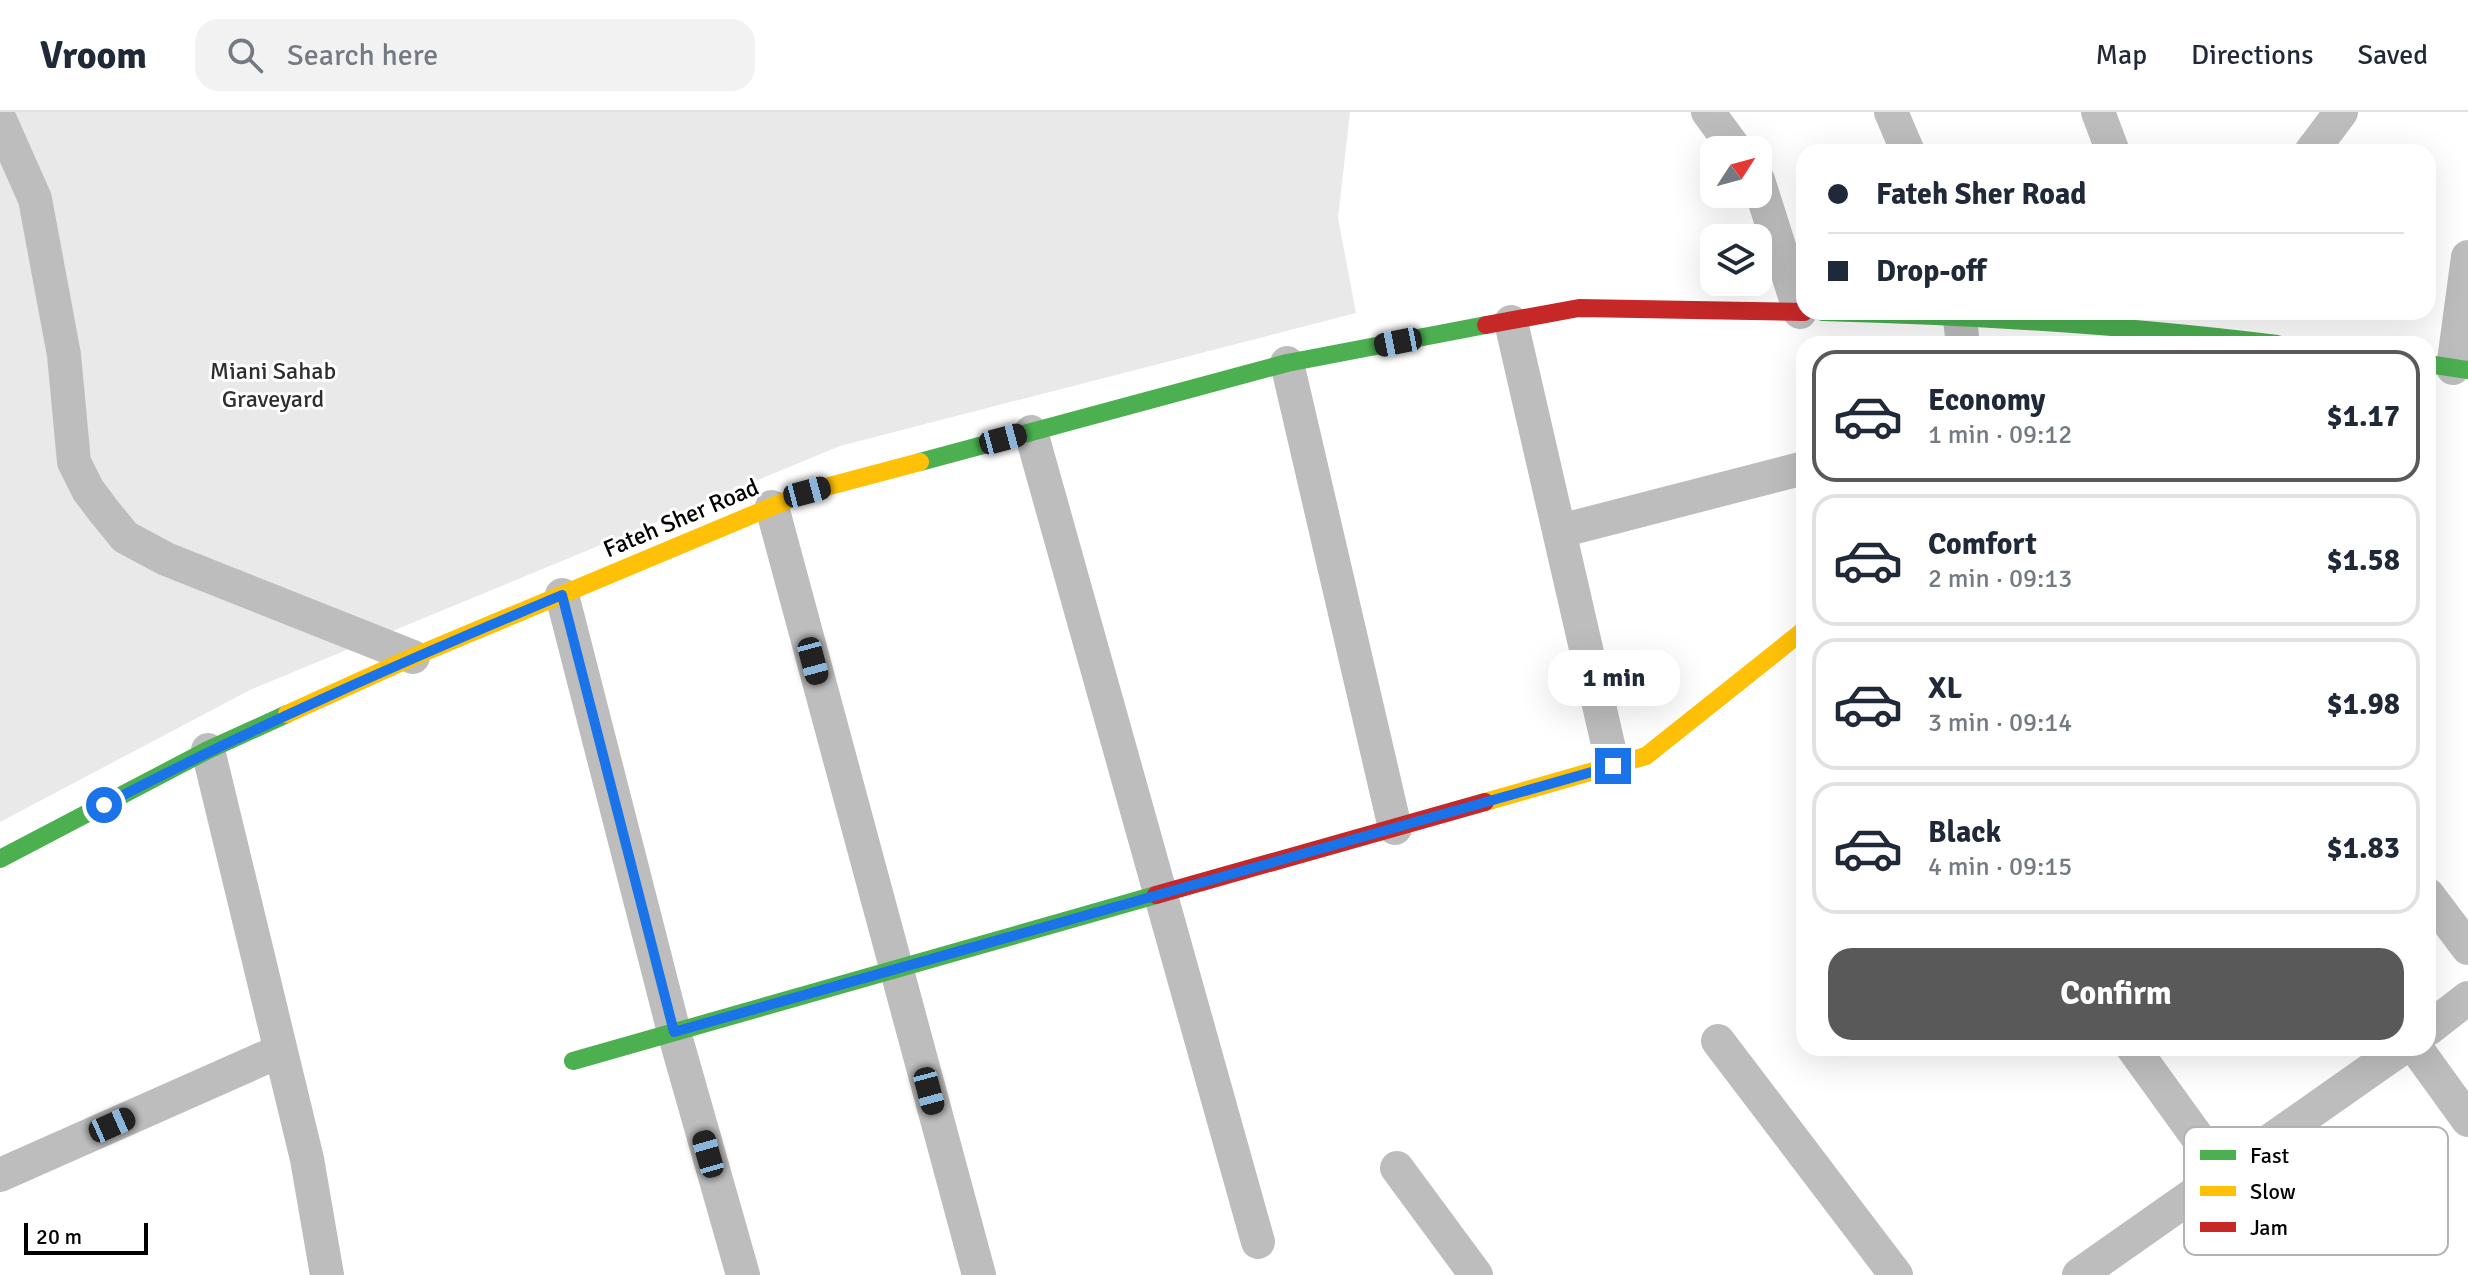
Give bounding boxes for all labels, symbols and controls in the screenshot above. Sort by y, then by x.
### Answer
search box [195,19,755,91]
text: Vroom [40,32,147,79]
icon: search [223,33,267,77]
text: Search here [287,37,438,74]
text: Map [2095,38,2147,72]
text: Directions [2191,38,2313,72]
text: Saved [2357,38,2428,72]
north arrow [1700,136,1772,208]
map controls [1700,136,1772,296]
text: Fateh Sher Road [1876,176,2086,213]
button: layers [1700,224,1772,296]
text: Drop-off [1876,253,1986,290]
car [1372,326,1424,358]
park label: Miani Sahab Graveyard [210,356,336,414]
icon: car [1832,380,1904,452]
text: Economy [1928,382,2045,419]
text: $1.17 [2327,398,2400,435]
text: 1 min · 09:12 [1928,419,2072,451]
car [977,421,1029,457]
street label: Fateh Sher Road [599,472,763,564]
car [781,474,833,510]
icon: car [1832,524,1904,596]
text: Comfort [1928,526,2037,563]
text: $1.58 [2327,542,2400,579]
text: 2 min · 09:13 [1928,563,2072,595]
car [795,635,831,687]
callout: 1 min [1547,650,1679,706]
text: 1 min [1583,662,1645,694]
icon: car [1832,668,1904,740]
text: XL [1928,670,1962,707]
text: $1.98 [2327,686,2400,723]
text: 3 min · 09:14 [1928,707,2072,739]
route end [1595,748,1631,784]
route start [86,787,122,823]
icon: car [1832,812,1904,884]
text: Black [1928,814,2001,851]
text: $1.83 [2327,830,2400,867]
text: 4 min · 09:15 [1928,851,2072,883]
button: Confirm [1828,948,2404,1040]
car [911,1065,947,1117]
car [85,1104,139,1146]
legend [2184,1127,2448,1255]
car [690,1128,726,1180]
text: Fast [2250,1142,2290,1169]
text: Slow [2250,1178,2296,1205]
text: Jam [2250,1214,2288,1241]
scale bar [24,1219,148,1255]
text: 20 m [36,1223,82,1250]

